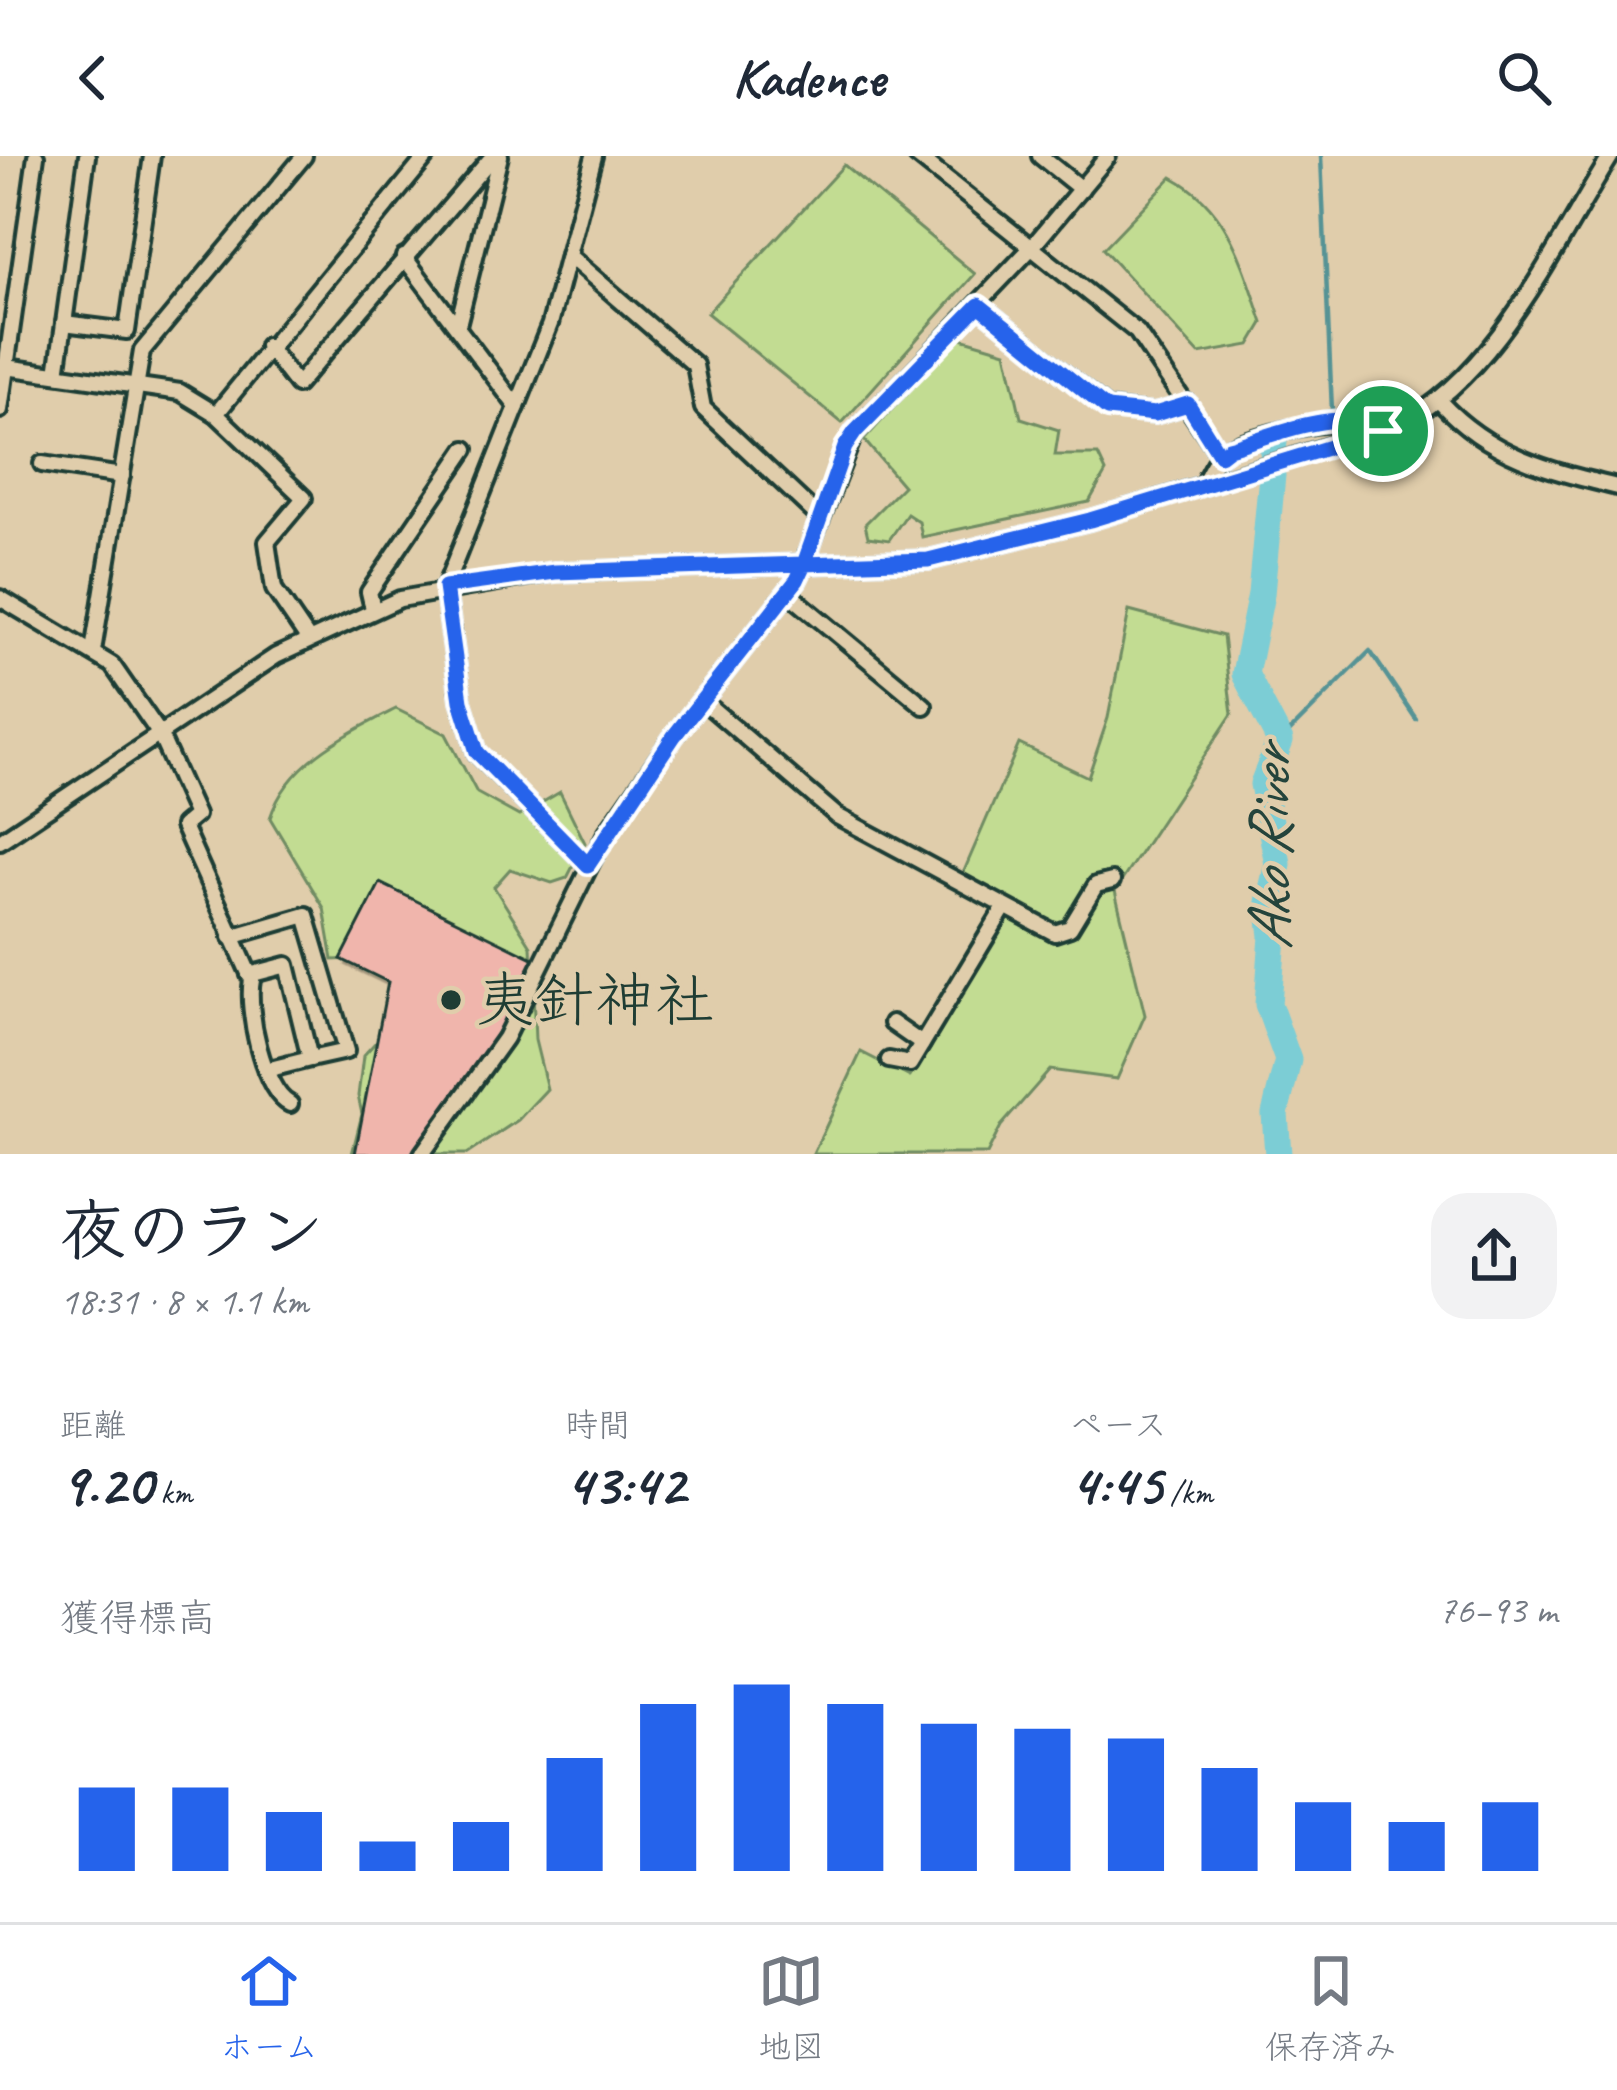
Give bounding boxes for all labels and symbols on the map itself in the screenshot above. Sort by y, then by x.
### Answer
pin [1332,380,1434,482]
water label: Ako River [1230,739,1309,950]
place label: 夷針神社 [475,962,715,1038]
marker: 夷針神社 [438,987,464,1013]

